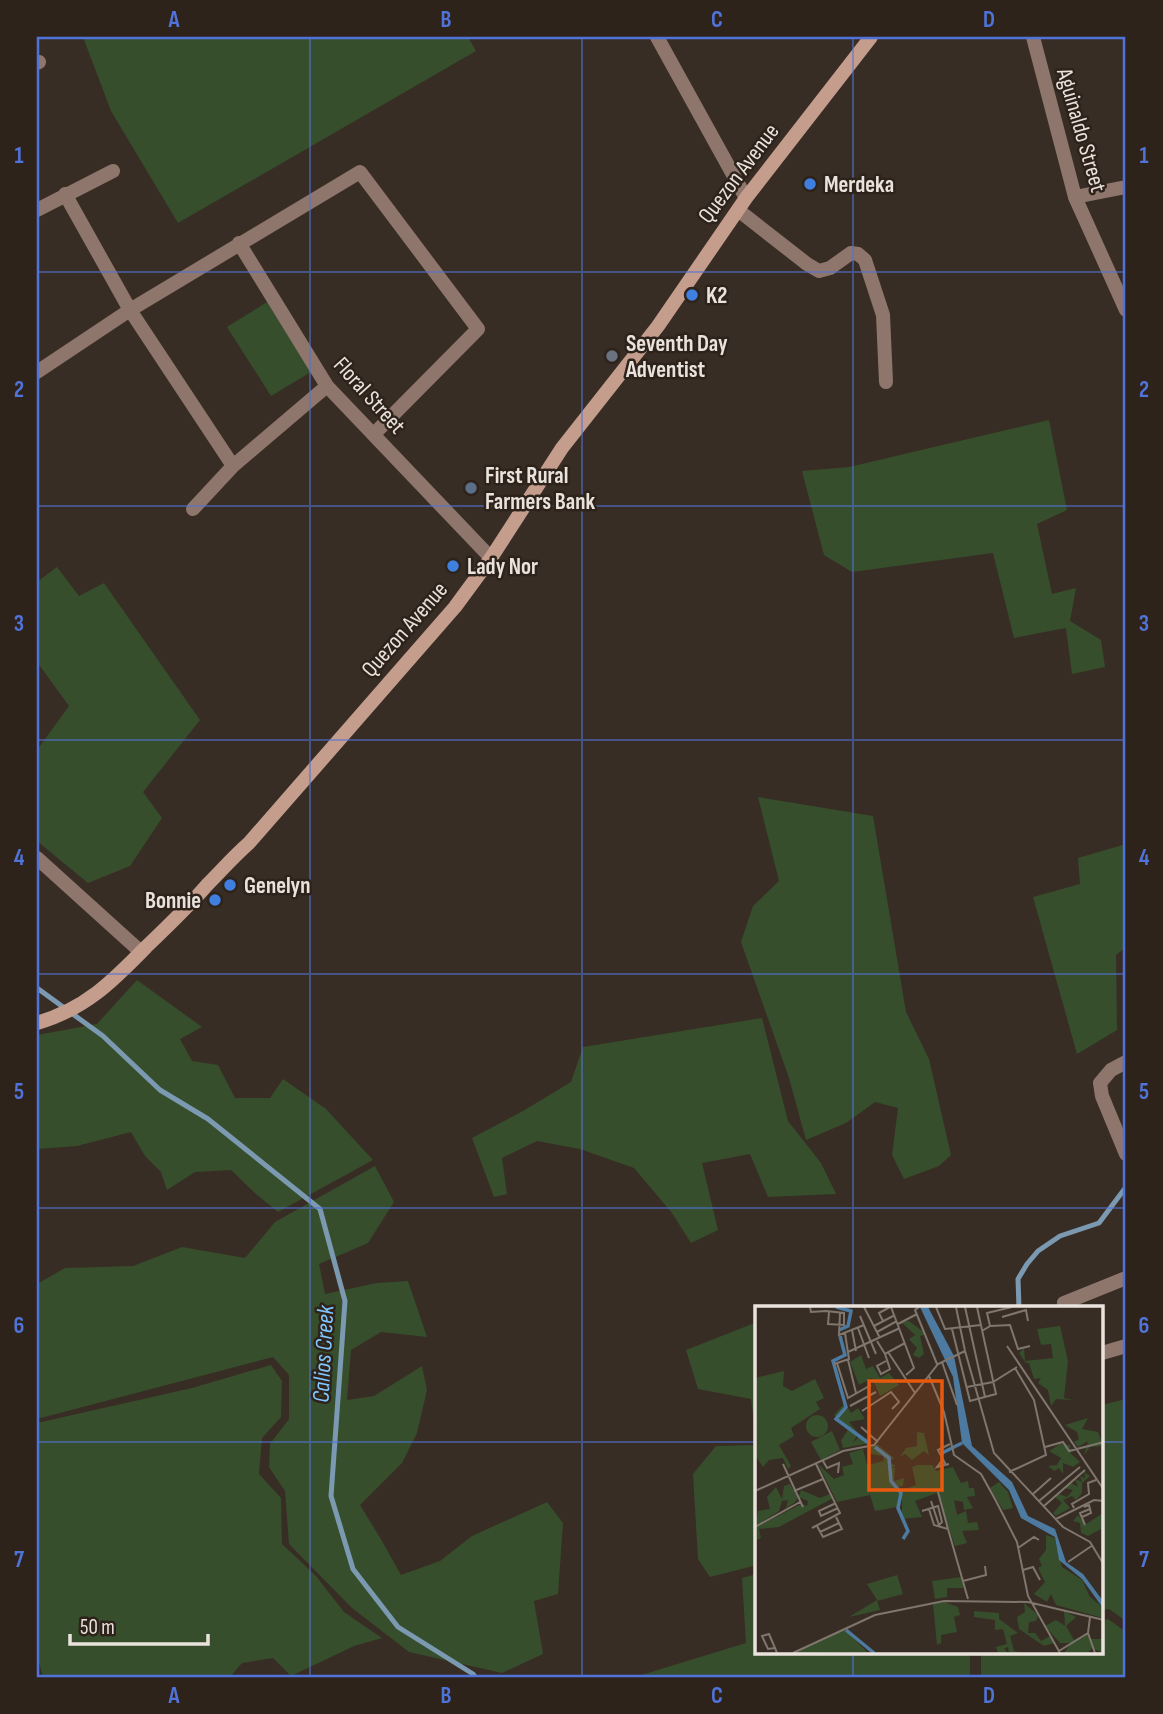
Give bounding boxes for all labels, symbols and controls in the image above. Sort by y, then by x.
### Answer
text: A [168,6,181,34]
text: B [441,6,452,34]
text: C [711,6,723,34]
text: D [983,6,995,34]
street label: Aguinaldo Street [1050,64,1112,195]
street label: Quezon Avenue [692,118,785,229]
text: 1 [14,142,24,170]
text: 1 [1139,142,1149,170]
place label: Merdeka [824,171,894,199]
marker: Merdeka [802,176,818,192]
place label: K2 [706,282,727,310]
marker: K2 [684,287,700,303]
place label: Seventh Day Adventist [625,330,728,384]
marker: Seventh Day Adventist [604,348,620,364]
street label: Floral Street [327,351,411,440]
text: 2 [14,376,24,404]
text: 2 [1139,376,1149,404]
place label: First Rural Farmers Bank [485,462,595,516]
marker: First Rural Farmers Bank [463,480,479,496]
place label: Lady Nor [467,553,538,581]
marker: Lady Nor [445,558,461,574]
street label: Quezon Avenue [356,576,454,683]
text: 3 [14,610,24,638]
text: 3 [1139,610,1149,638]
text: 4 [14,844,25,872]
text: 4 [1139,844,1150,872]
place label: Genelyn [244,872,310,900]
marker: Genelyn [222,877,238,893]
place label: Bonnie [145,887,201,915]
marker: Bonnie [207,892,223,908]
text: 5 [14,1078,24,1106]
text: 5 [1139,1078,1149,1106]
water label: Calios Creek [306,1304,341,1403]
inset map [755,1306,1104,1654]
text: 6 [14,1312,24,1340]
text: 6 [1139,1312,1149,1340]
text: 7 [14,1546,24,1574]
text: 7 [1139,1546,1149,1574]
scale bar [70,1602,208,1646]
text: 50 m [80,1615,115,1640]
text: A [168,1682,181,1710]
text: B [441,1682,452,1710]
text: C [711,1682,723,1710]
text: D [983,1682,995,1710]

